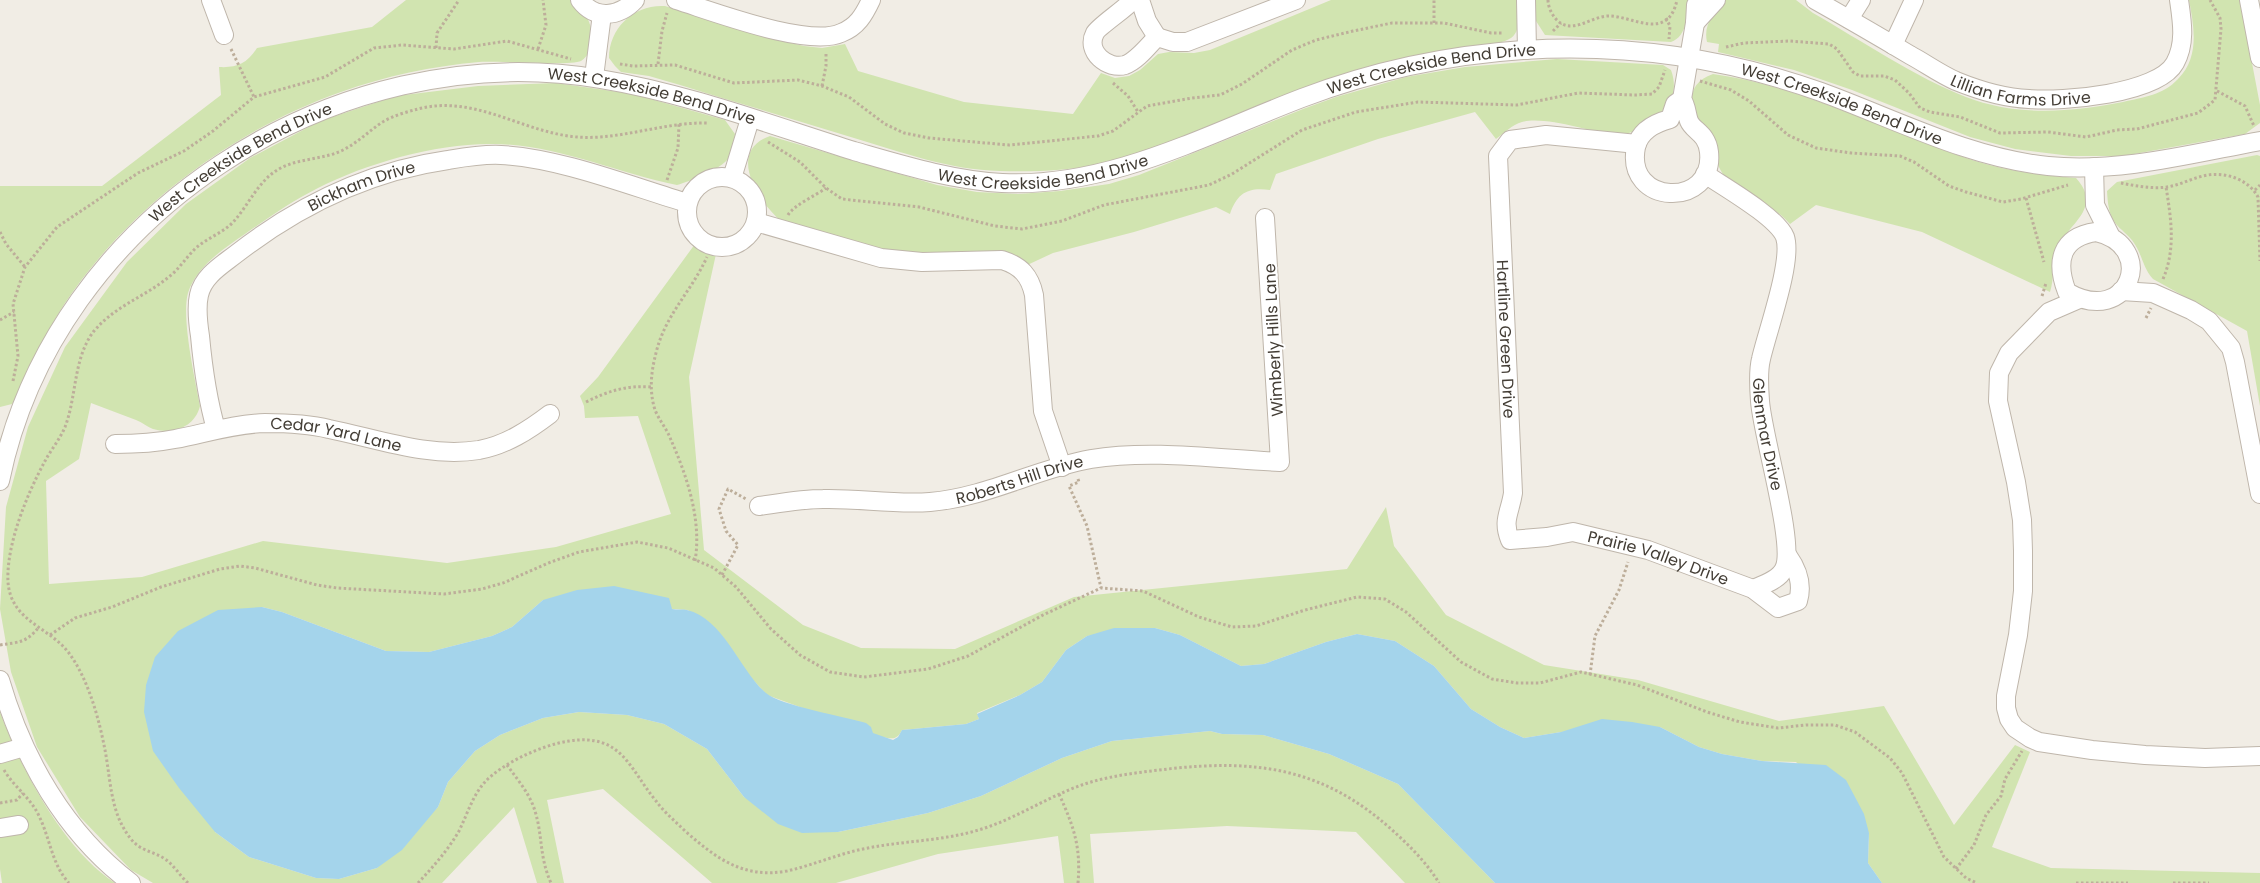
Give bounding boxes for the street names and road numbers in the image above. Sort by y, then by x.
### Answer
street label: West Creekside Bend Drive [1324,38,1537,100]
street label: West Creekside Bend Drive [1739,58,1946,151]
street label: West Creekside Bend Drive [547,62,759,130]
street label: Lillian Farms Drive [1947,69,2092,112]
street label: West Creekside Bend Drive [144,97,335,228]
street label: West Creekside Bend Drive [936,149,1151,195]
street label: Bickham Drive [304,155,418,217]
street label: Hartline Green Drive [1491,259,1521,419]
street label: Wimberly Hills Lane [1258,263,1289,417]
street label: Glenmar Drive [1747,377,1788,493]
street label: Cedar Yard Lane [270,412,404,458]
street label: Roberts Hill Drive [954,450,1086,510]
street label: Prairie Valley Drive [1585,525,1732,591]

